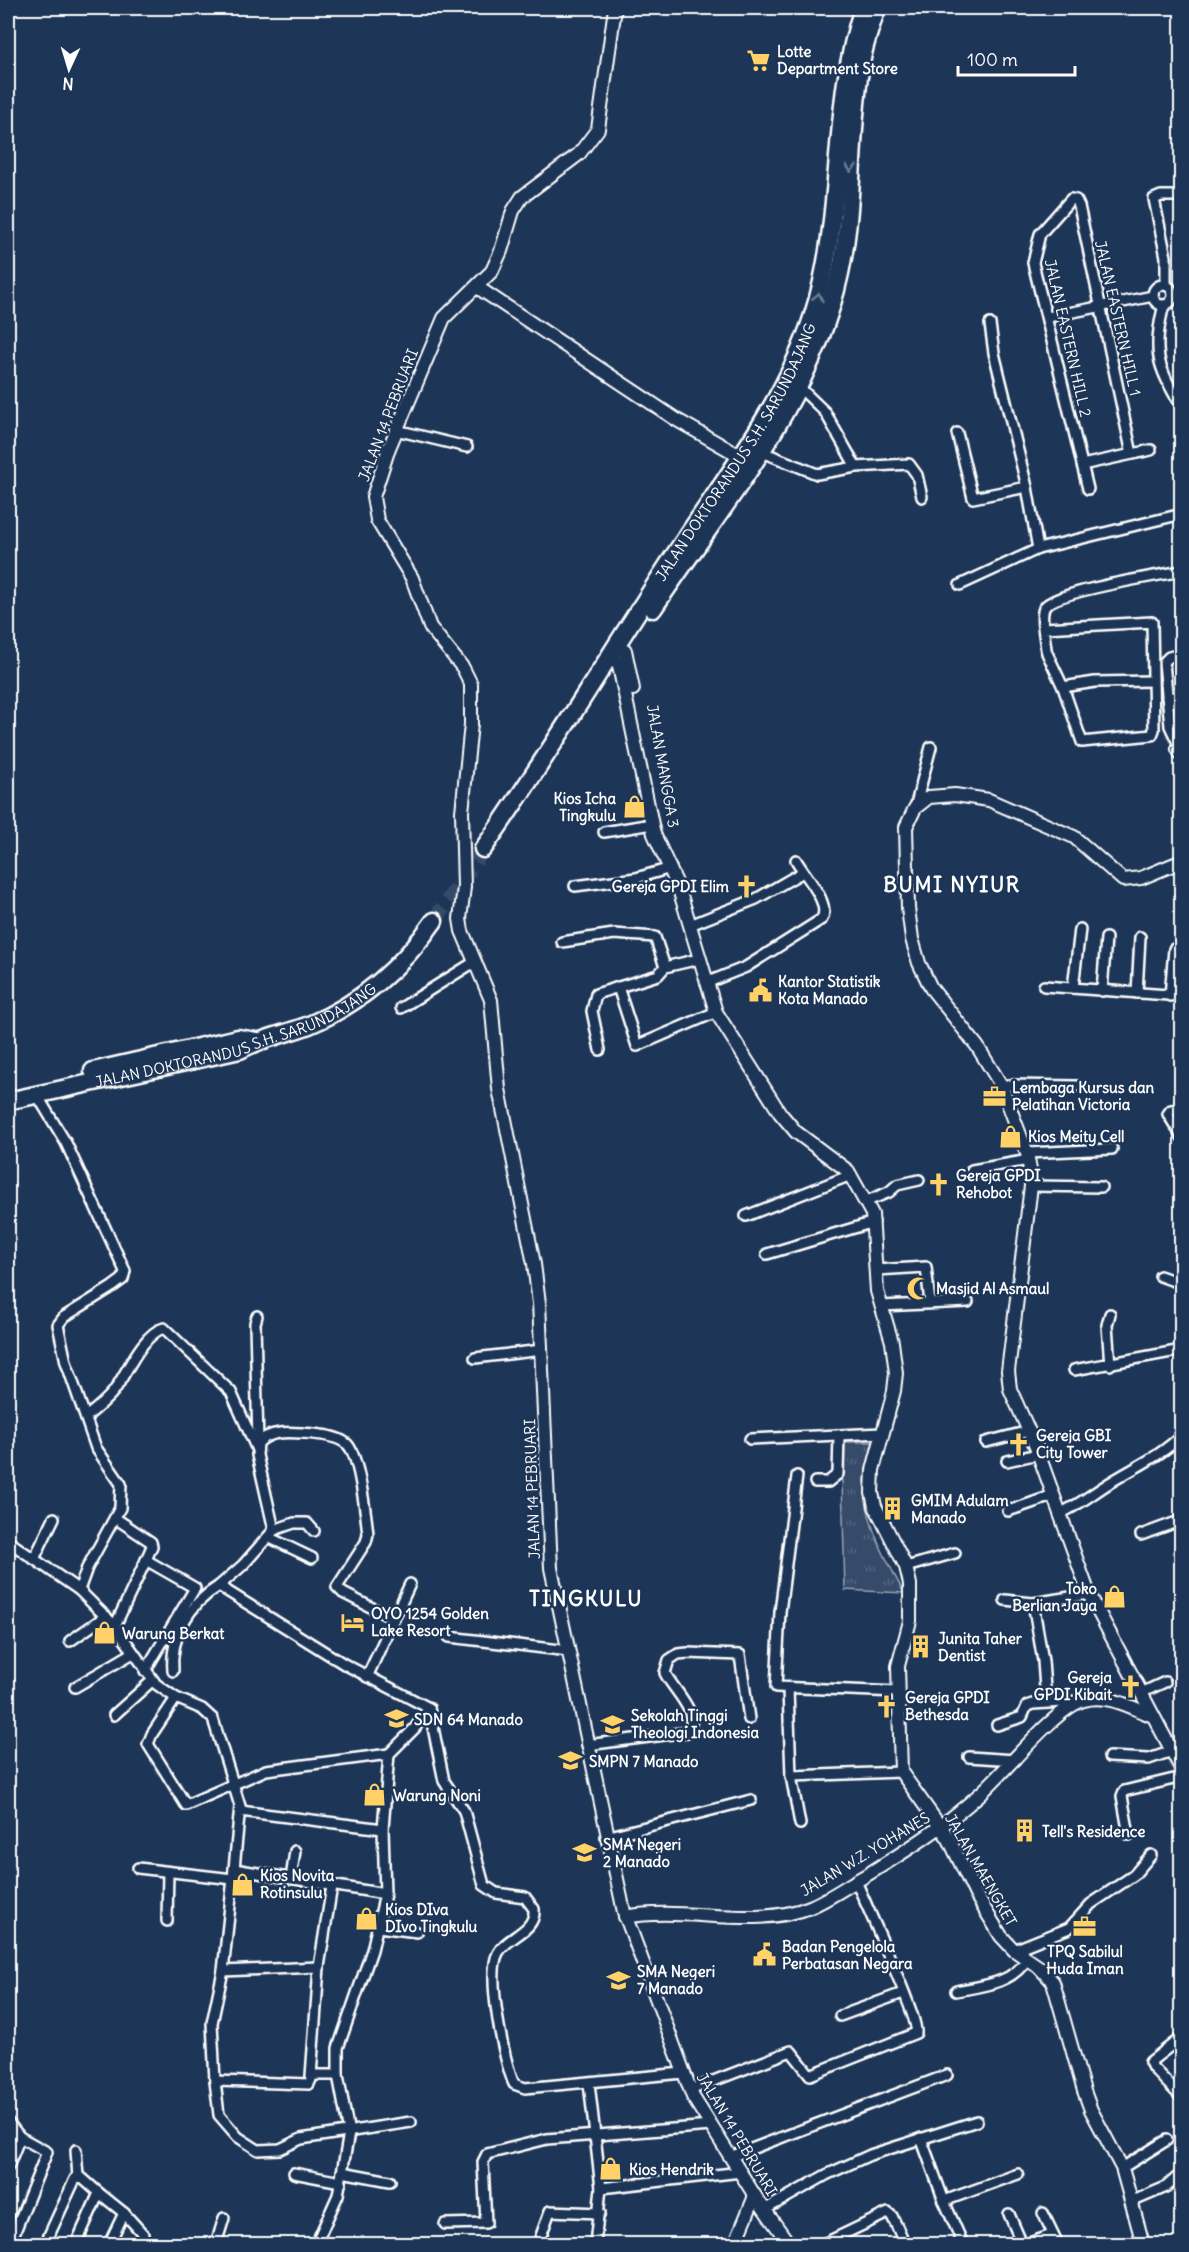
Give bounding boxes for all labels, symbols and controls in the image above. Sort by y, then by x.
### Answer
north arrow [39,39,99,99]
scale bar [958,39,1075,77]
place label: Lotte Department Store [777,42,898,79]
supermarket icon: Lotte Department Store [746,47,772,73]
text: 100 m [967,48,1018,71]
text: N [62,74,74,94]
one-way arrow [845,164,858,173]
street label: JALAN EASTERN HILL 1 [1091,238,1145,398]
street label: JALAN EASTERN HILL 2 [1041,257,1095,419]
one-way arrow [810,293,823,303]
street label: JALAN DOKTORANDUS S.H. SARUNDAJANG [651,320,819,584]
street label: JALAN 14 PEBRUARI [354,346,422,484]
street label: JALAN MANGGA 3 [643,703,683,829]
place label: Kios Icha Tingkulu [554,789,616,826]
shop icon: Kios Icha Tingkulu [621,794,647,820]
district label: BUMI NYIUR [883,871,1021,898]
church icon: Gereja GPDI Elim [734,873,760,899]
place label: Gereja GPDI Elim [612,877,729,896]
place label: Kantor Statistik Kota Manado [778,972,881,1008]
public building icon: Kantor Statistik Kota Manado [747,977,773,1003]
street label: JALAN DOKTORANDUS S.H. SARUNDAJANG [93,979,380,1091]
place label: Lembaga Kursus dan Pelatihan Victoria [1012,1078,1155,1114]
office icon: Lembaga Kursus dan Pelatihan Victoria [981,1083,1007,1109]
shop icon: Kios Meity Cell [997,1123,1023,1149]
place label: Kios Meity Cell [1028,1127,1124,1147]
place label: Gereja GPDI Rehobot [956,1166,1041,1202]
church icon: Gereja GPDI Rehobot [925,1171,951,1197]
mosque icon: Masjid Al Asmaul [905,1275,931,1301]
place label: Masjid Al Asmaul [936,1279,1049,1298]
street label: JALAN 14 PEBRUARI [520,1418,544,1560]
place label: Gereja GBI City Tower [1036,1426,1112,1463]
church icon: Gereja GBI City Tower [1005,1431,1031,1457]
place label: GMIM Adulam Manado [911,1491,1009,1527]
building icon: GMIM Adulam Manado [880,1496,906,1522]
place label: Toko Berlian Jaya [1012,1579,1098,1616]
shop icon: Toko Berlian Jaya [1102,1584,1128,1610]
district label: TINGKULU [529,1585,643,1612]
place label: OYO 1254 Golden Lake Resort [371,1604,489,1640]
hotel icon: OYO 1254 Golden Lake Resort [340,1609,366,1635]
shop icon: Warung Berkat [91,1620,117,1646]
place label: Warung Berkat [122,1624,225,1644]
place label: Junita Taher Dentist [938,1629,1023,1665]
building icon: Junita Taher Dentist [907,1634,933,1660]
place label: Gereja GPDI Kibait [1034,1668,1113,1704]
church icon: Gereja GPDI Kibait [1117,1673,1143,1699]
place label: Gereja GPDI Bethesda [905,1688,990,1724]
church icon: Gereja GPDI Bethesda [874,1693,900,1719]
school or university icon: SDN 64 Manado [383,1706,409,1732]
place label: Sekolah Tinggi Theologi Indonesia [631,1706,759,1743]
place label: SDN 64 Manado [414,1710,523,1729]
school or university icon: Sekolah Tinggi Theologi Indonesia [600,1711,626,1737]
school or university icon: SMPN 7 Manado [558,1748,584,1774]
place label: SMPN 7 Manado [589,1752,699,1771]
shop icon: Warung Noni [362,1782,388,1808]
place label: Warung Noni [393,1786,481,1806]
street label: JALAN W.Z. YOHANES [797,1808,933,1900]
street label: JALAN MAENGKET [941,1810,1021,1930]
building icon: Tell's Residence [1011,1818,1037,1844]
place label: Tell's Residence [1042,1822,1145,1841]
place label: SMA Negeri 2 Manado [603,1835,681,1871]
school or university icon: SMA Negeri 2 Manado [572,1840,598,1866]
place label: Kios Novita Rotinsulu [260,1866,335,1902]
shop icon: Kios Novita Rotinsulu [229,1871,255,1897]
place label: Kios DIva DIvo Tingkulu [385,1900,478,1937]
shop icon: Kios DIva DIvo Tingkulu [354,1905,380,1931]
office icon: TPQ Sabilul Huda Iman [1072,1914,1098,1940]
place label: Badan Pengelola Perbatasan Negara [782,1937,913,1974]
public building icon: Badan Pengelola Perbatasan Negara [751,1942,777,1968]
place label: TPQ Sabilul Huda Iman [1046,1942,1124,1978]
place label: SMA Negeri 7 Manado [637,1962,715,1998]
school or university icon: SMA Negeri 7 Manado [606,1967,632,1993]
street label: JALAN 14 PEBRUARI [693,2069,781,2199]
shop icon: Kios Hendrik [598,2156,624,2182]
place label: Kios Hendrik [629,2160,714,2179]

